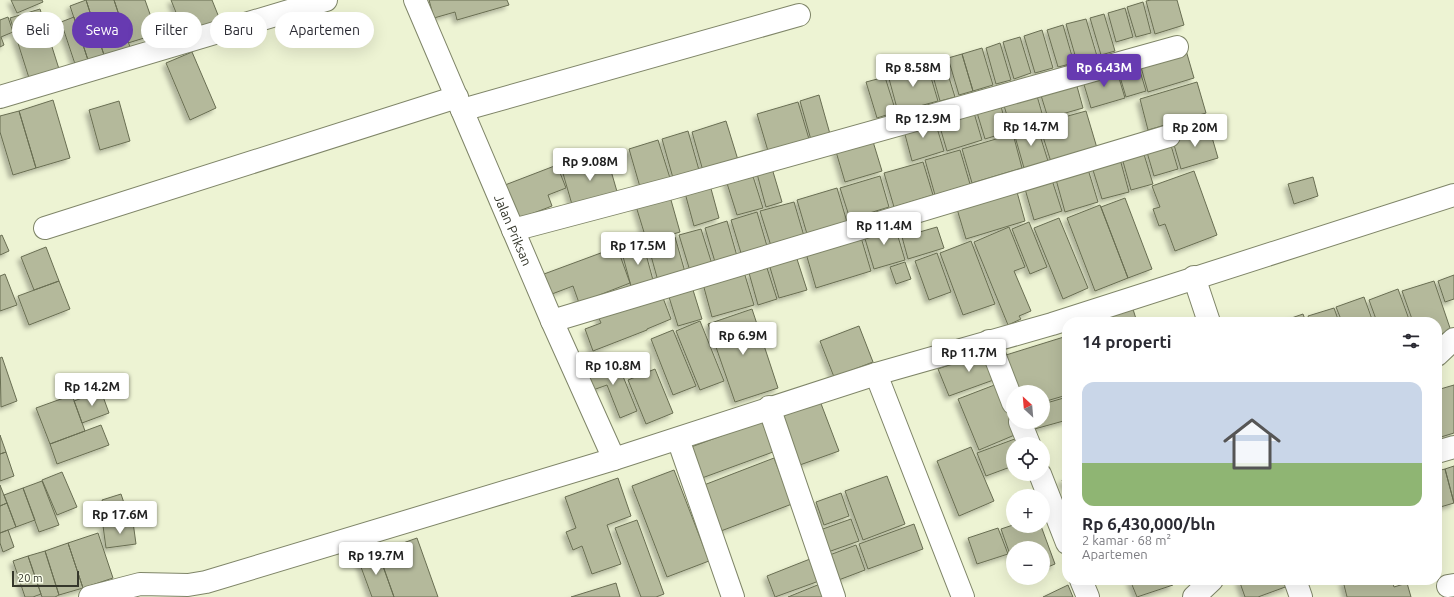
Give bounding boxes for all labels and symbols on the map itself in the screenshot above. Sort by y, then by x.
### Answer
pin: Rp 8.58M [872,54,954,88]
pin: Rp 6.43M [1063,54,1145,88]
pin: Rp 12.9M [882,105,964,139]
pin: Rp 14.7M [990,113,1072,147]
pin: Rp 20M [1162,114,1228,148]
pin: Rp 9.08M [549,148,631,182]
street label: Jalan Priksan [492,192,534,268]
pin: Rp 11.4M [843,212,925,246]
pin: Rp 17.5M [597,232,679,266]
pin: Rp 6.9M [706,322,780,356]
pin: Rp 11.7M [928,339,1010,373]
pin: Rp 10.8M [572,352,654,386]
pin: Rp 14.2M [51,373,133,407]
north arrow [1006,385,1050,429]
pin: Rp 17.6M [79,501,161,535]
pin: Rp 19.7M [335,542,417,576]
scale bar [12,569,79,588]

